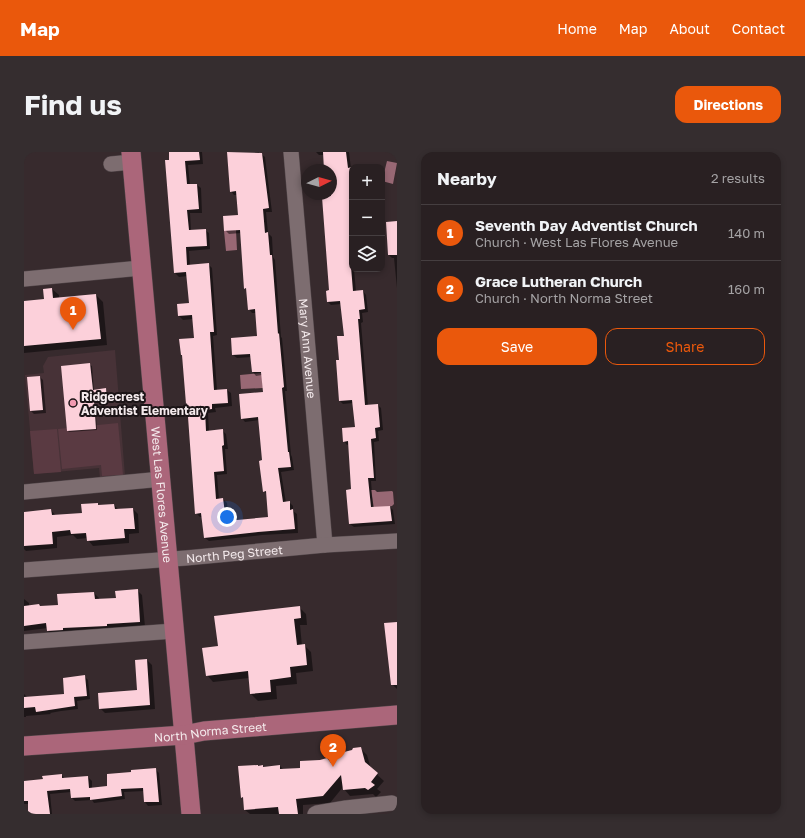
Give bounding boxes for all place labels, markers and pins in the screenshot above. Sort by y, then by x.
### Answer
pin: 1 [60,297,86,330]
place label: Ridgecrest Adventist Elementary [81,389,209,418]
marker: Ridgecrest Adventist Elementary [68,398,78,408]
pin: 2 [320,734,346,767]

